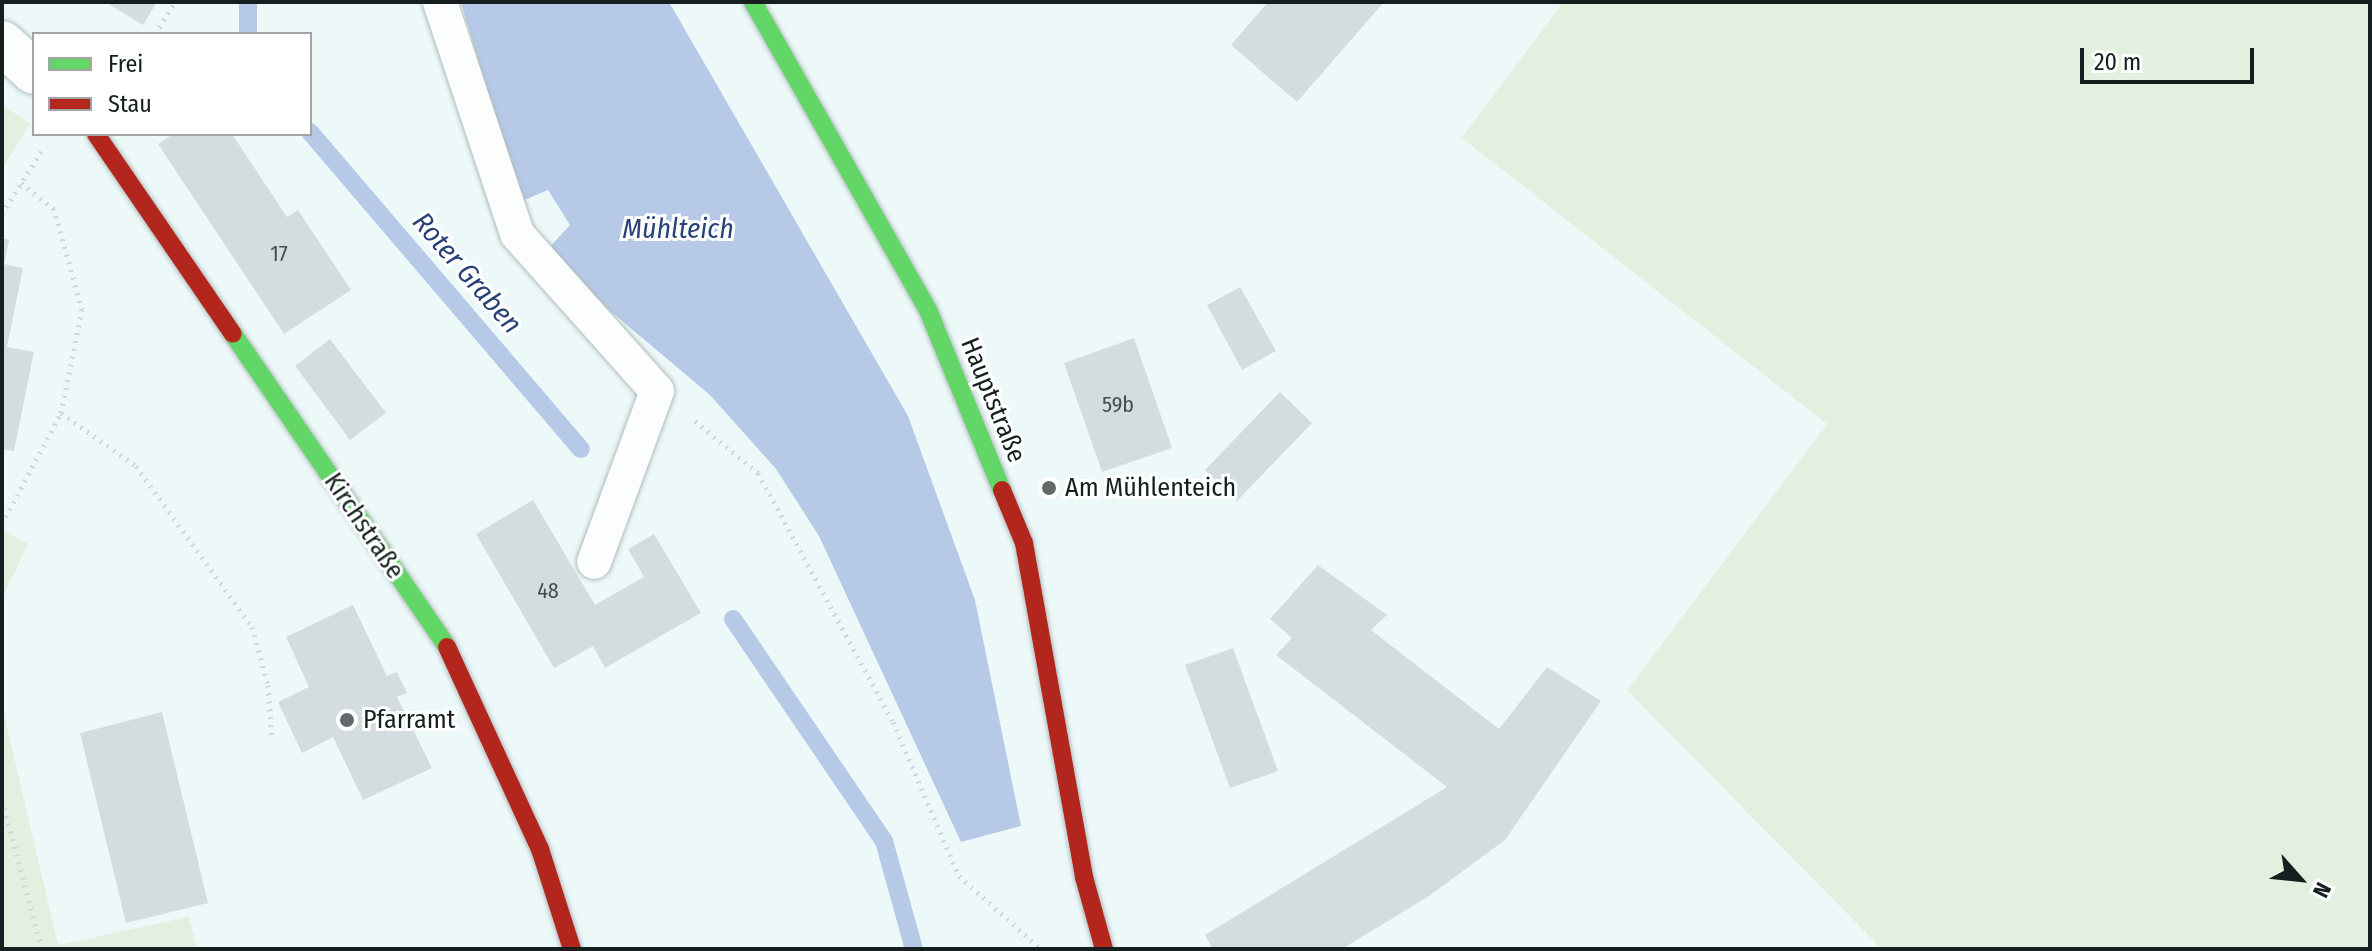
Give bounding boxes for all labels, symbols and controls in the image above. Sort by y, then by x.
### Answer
legend [32,32,312,136]
scale bar [2084,32,2258,82]
text: 20 m [2094,48,2141,76]
text: Frei [108,50,143,78]
text: Stau [108,90,152,118]
water label: Roter Graben [405,206,529,340]
water label: Mühlteich [622,212,734,246]
house number: 17 [270,241,288,267]
street label: Hauptstraße [954,333,1032,467]
house number: 59b [1102,392,1134,418]
street label: Kirchstraße [317,467,411,585]
place label: Am Mühlenteich [1065,472,1236,504]
marker: Am Mühlenteich [1040,479,1058,497]
house number: 48 [537,578,559,604]
place label: Pfarramt [363,704,455,736]
marker: Pfarramt [338,711,356,729]
north arrow [2260,839,2340,919]
text: N [2307,878,2337,902]

